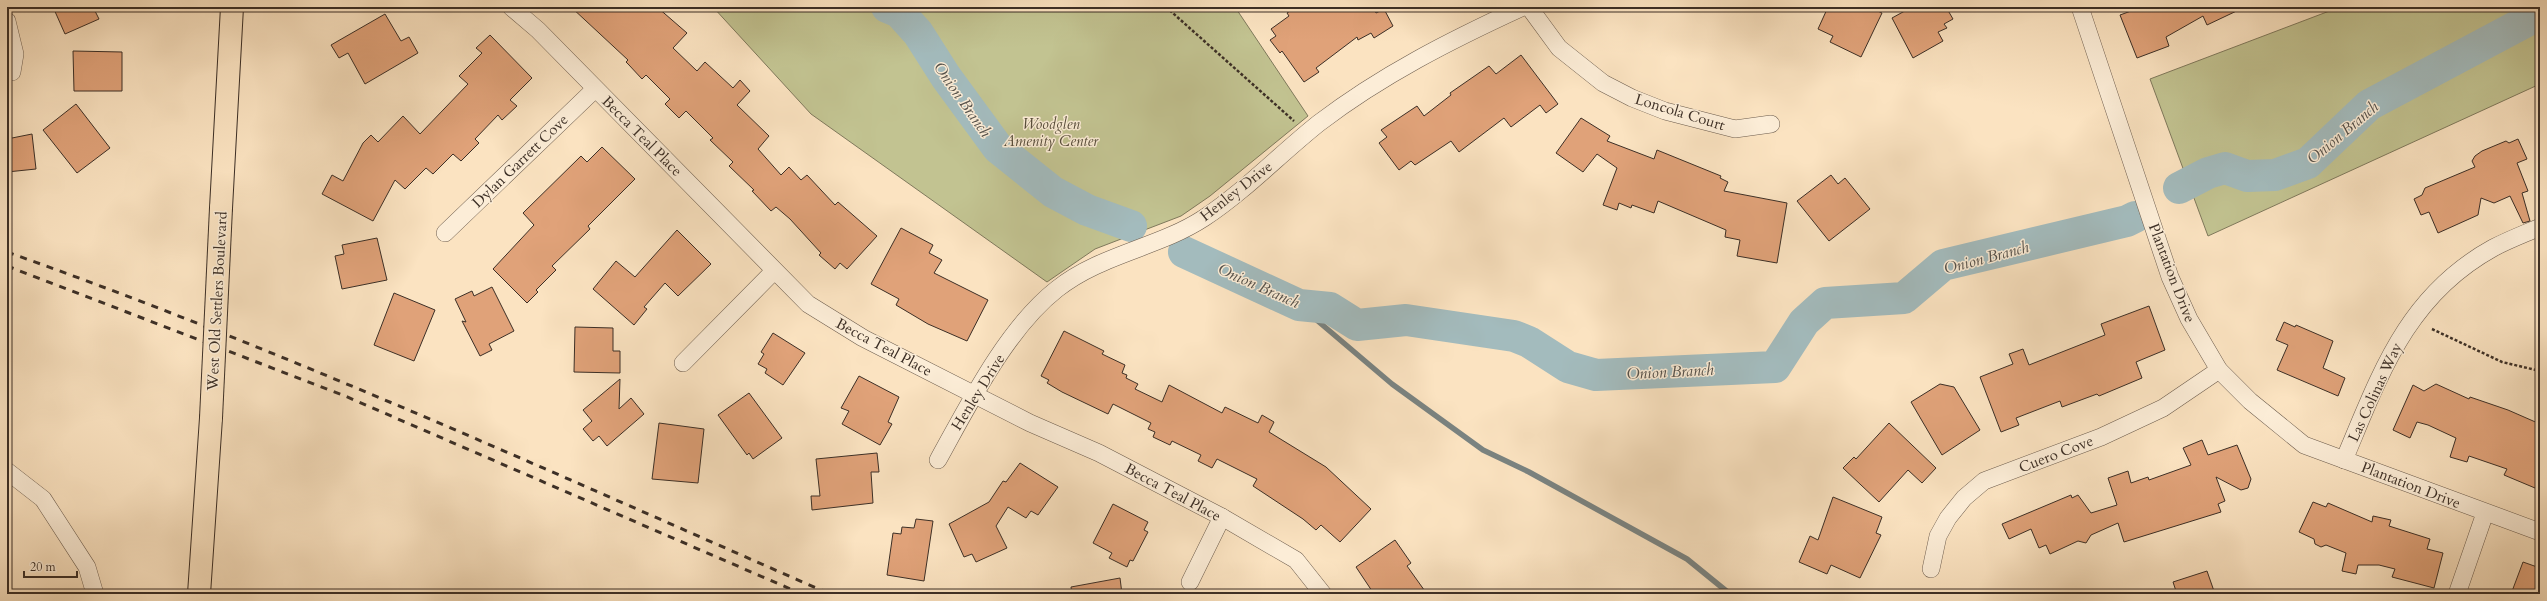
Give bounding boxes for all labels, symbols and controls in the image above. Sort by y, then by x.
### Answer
water label: Onion Branch [928,57,996,142]
street label: Loncola Court [1633,89,1728,135]
street label: Becca Teal Place [597,91,687,181]
water label: Onion Branch [2302,96,2383,169]
street label: Dylan Garrett Cove [468,110,573,212]
park label: Woodglen Amenity Center [1003,114,1099,151]
street label: Henley Drive [1196,156,1276,226]
street label: West Old Settlers Boulevard [202,211,232,392]
street label: Plantation Drive [2144,220,2200,326]
water label: Onion Branch [1941,236,2032,280]
water label: Onion Branch [1214,258,1303,314]
street label: Becca Teal Place [832,313,936,381]
street label: Las Colinas Way [2343,339,2407,445]
street label: Henley Drive [947,350,1010,434]
water label: Onion Branch [1626,359,1715,385]
street label: Cuero Cove [2016,431,2096,477]
street label: Plantation Drive [2358,457,2464,513]
street label: Becca Teal Place [1121,458,1225,526]
scale bar [24,553,77,579]
text: 20 m [30,559,57,575]

